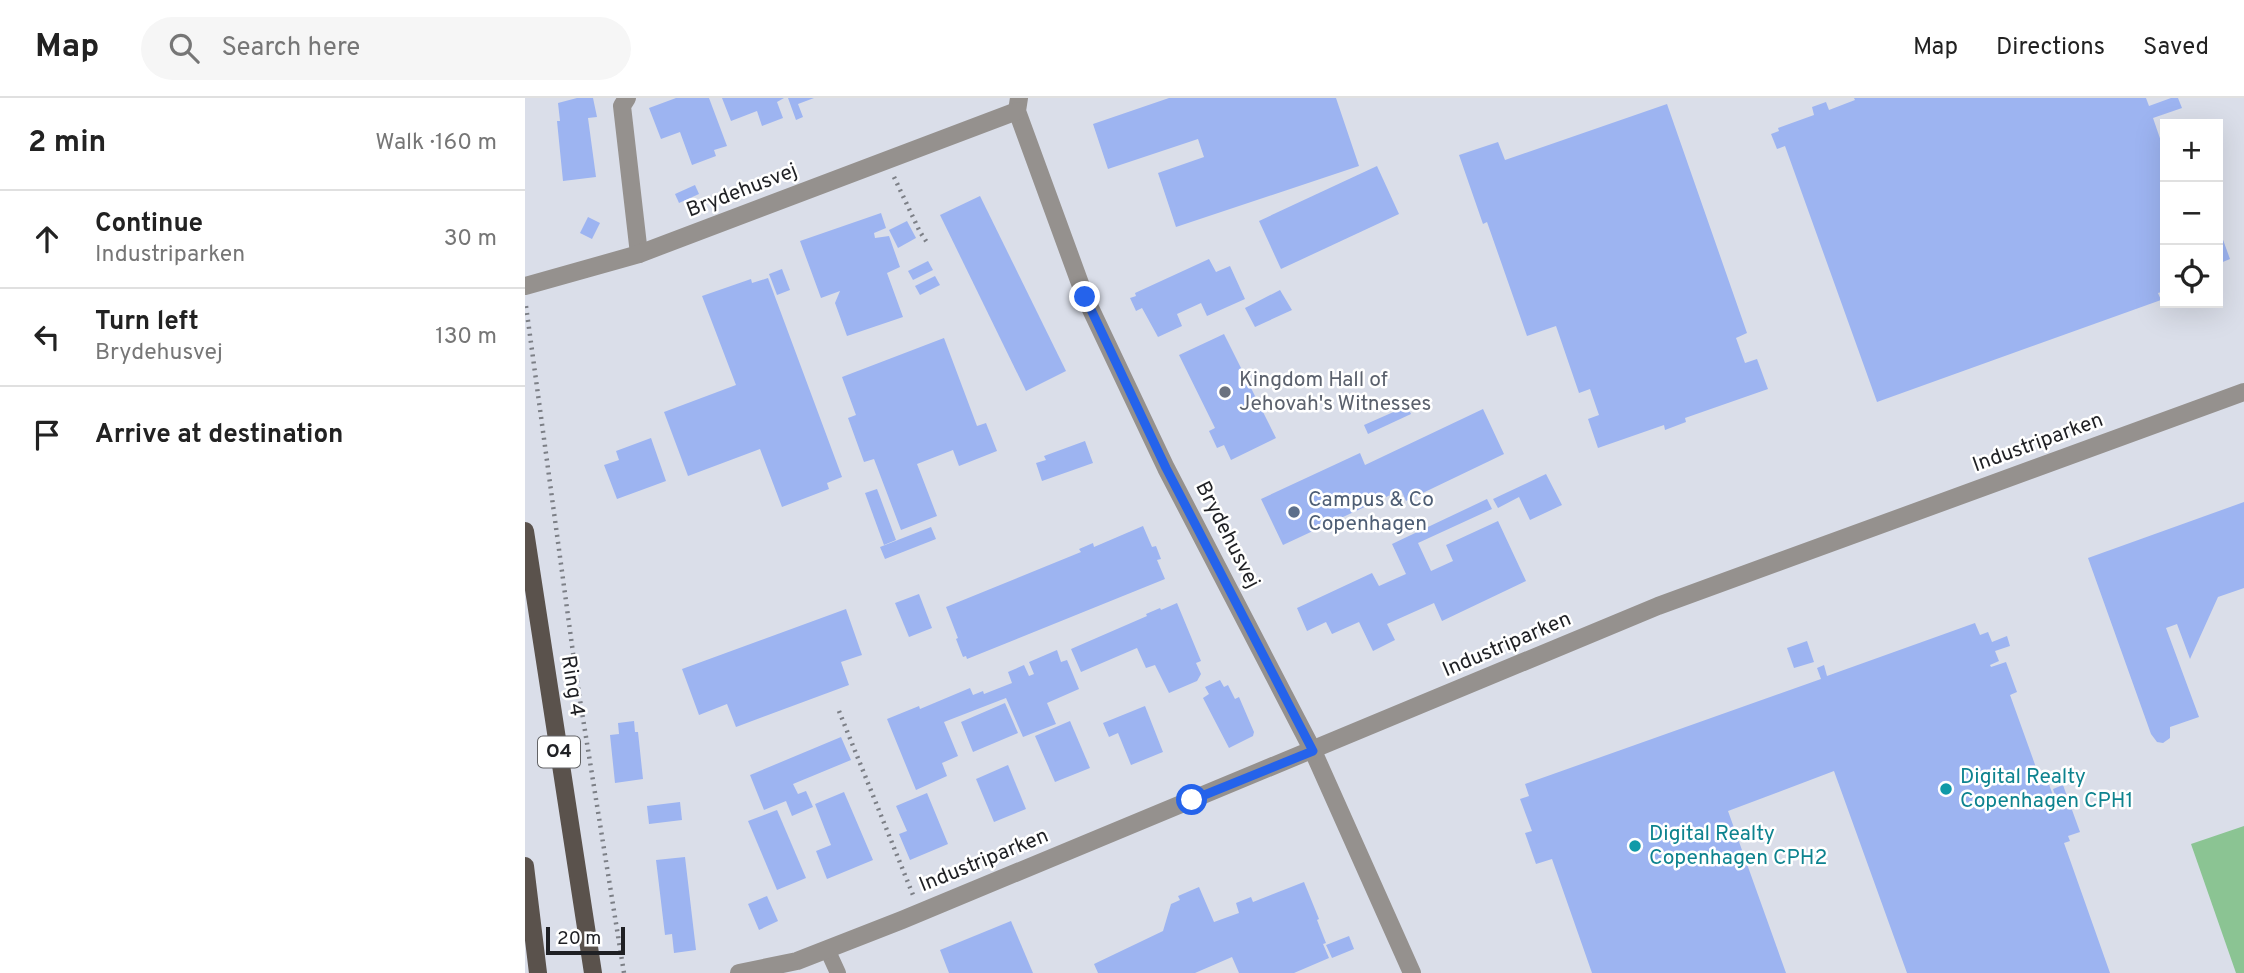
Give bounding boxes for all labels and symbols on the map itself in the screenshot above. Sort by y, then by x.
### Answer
street label: Brydehusvej [683,157,801,225]
route end [1069,281,1100,312]
place label: Kingdom Hall of Jehovah's Witnesses [1239,367,1431,418]
marker: Kingdom Hall of Jehovah's Witnesses [1217,384,1233,400]
street label: Industriparken [1969,407,2107,479]
street label: Brydehusvej [1188,477,1266,593]
place label: Campus & Co Copenhagen [1308,487,1434,538]
marker: Campus & Co Copenhagen [1286,504,1302,520]
street label: Industriparken [1439,606,1575,684]
street label: Ring 4 [554,654,590,718]
road number: O4 [538,736,580,768]
place label: Digital Realty Copenhagen CPH1 [1960,764,2133,815]
marker: Digital Realty Copenhagen CPH1 [1938,781,1954,797]
route start [1176,784,1207,815]
place label: Digital Realty Copenhagen CPH2 [1649,821,1827,872]
street label: Industriparken [915,823,1053,899]
marker: Digital Realty Copenhagen CPH2 [1627,838,1643,854]
scale bar [546,924,625,956]

